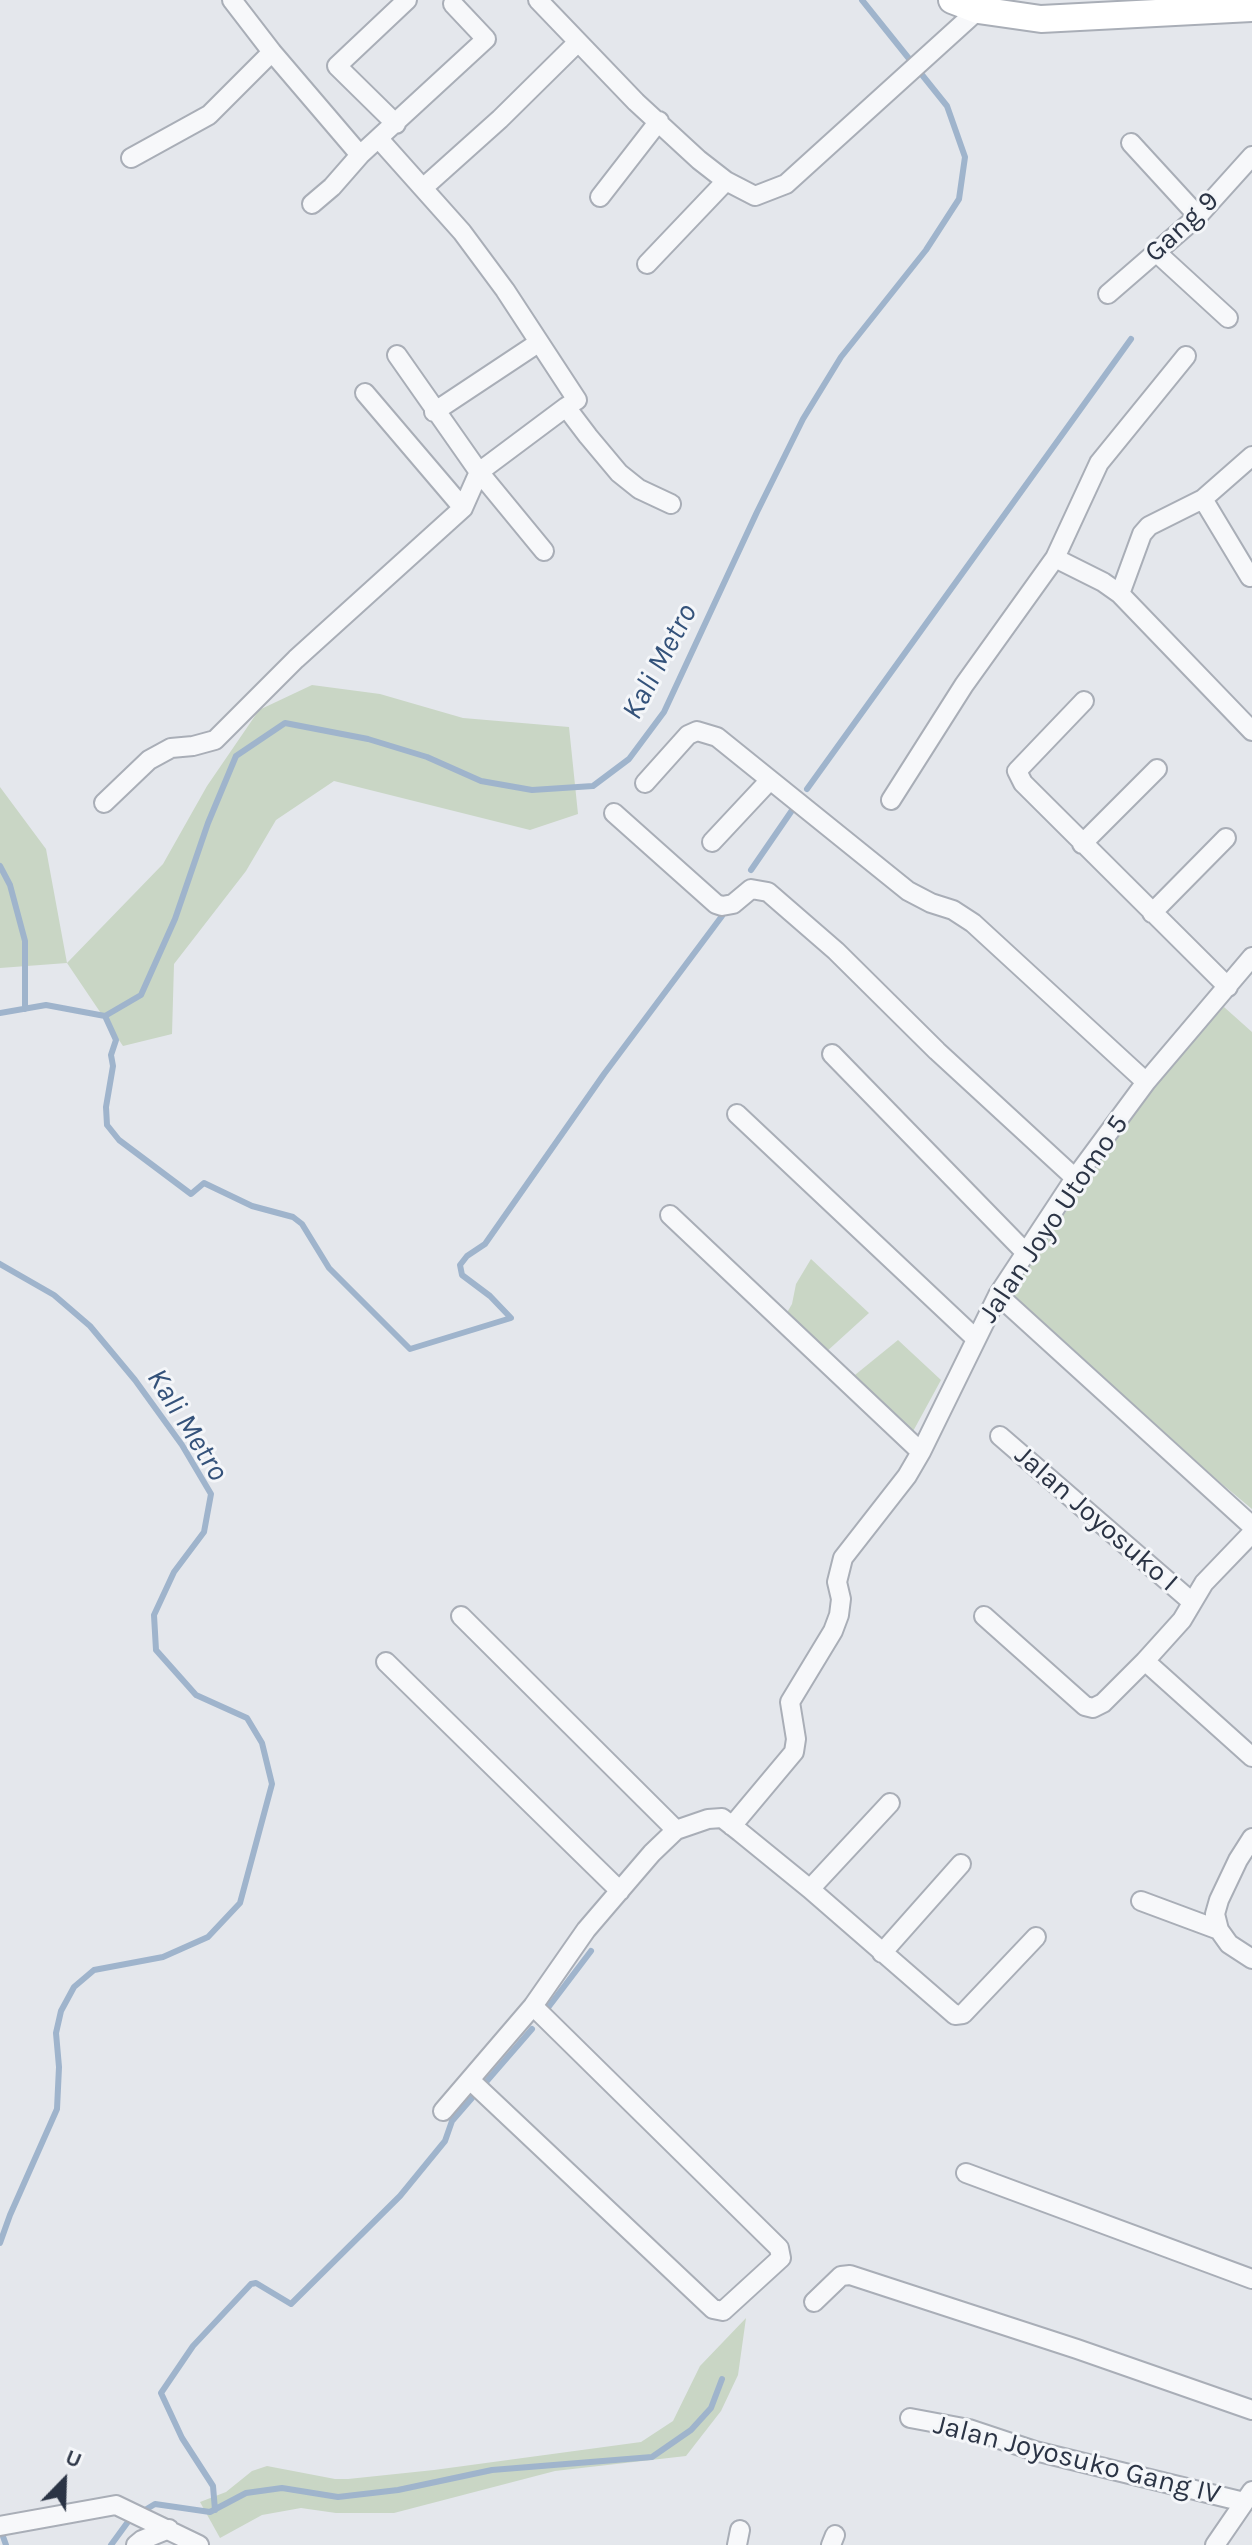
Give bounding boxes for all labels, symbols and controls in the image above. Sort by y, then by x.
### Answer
street label: Gang 9 [1138,184,1226,270]
water label: Kali Metro [615,598,705,726]
street label: Jalan Joyo Utomo 5 [972,1109,1136,1329]
water label: Kali Metro [138,1362,236,1488]
street label: Jalan Joyosuko I [1007,1439,1185,1599]
street label: Jalan Joyosuko Gang IV [930,2408,1224,2512]
north arrow [24,2441,104,2521]
text: U [61,2444,85,2474]

